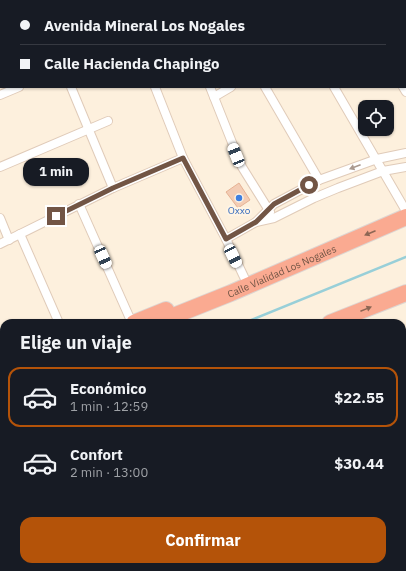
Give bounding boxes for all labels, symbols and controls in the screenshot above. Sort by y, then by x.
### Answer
text: Avenida Mineral Los Nogales [44,16,245,35]
text: Calle Hacienda Chapingo [44,54,220,73]
map controls [358,100,394,136]
button: locate [358,100,394,136]
car [226,142,246,168]
callout: 1 min [23,158,89,186]
text: 1 min [39,163,73,180]
one-way arrow [349,164,361,170]
route start [300,176,318,194]
marker: Oxxo [234,193,244,203]
place label: Oxxo [228,204,251,217]
route end [47,207,65,225]
one-way arrow [365,230,376,236]
street label: Calle Vialidad Los Nogales [225,242,338,300]
car [222,243,244,269]
car [93,244,113,270]
one-way arrow [361,305,373,311]
text: Elige un viaje [20,331,132,354]
icon: car [22,379,58,415]
text: Económico [70,379,146,398]
text: $22.55 [334,388,384,407]
text: 1 min · 12:59 [70,398,148,415]
icon: car [22,445,58,481]
text: Confort [70,445,123,464]
text: $30.44 [334,454,384,473]
text: 2 min · 13:00 [70,464,148,481]
button: Confirmar [20,517,386,563]

